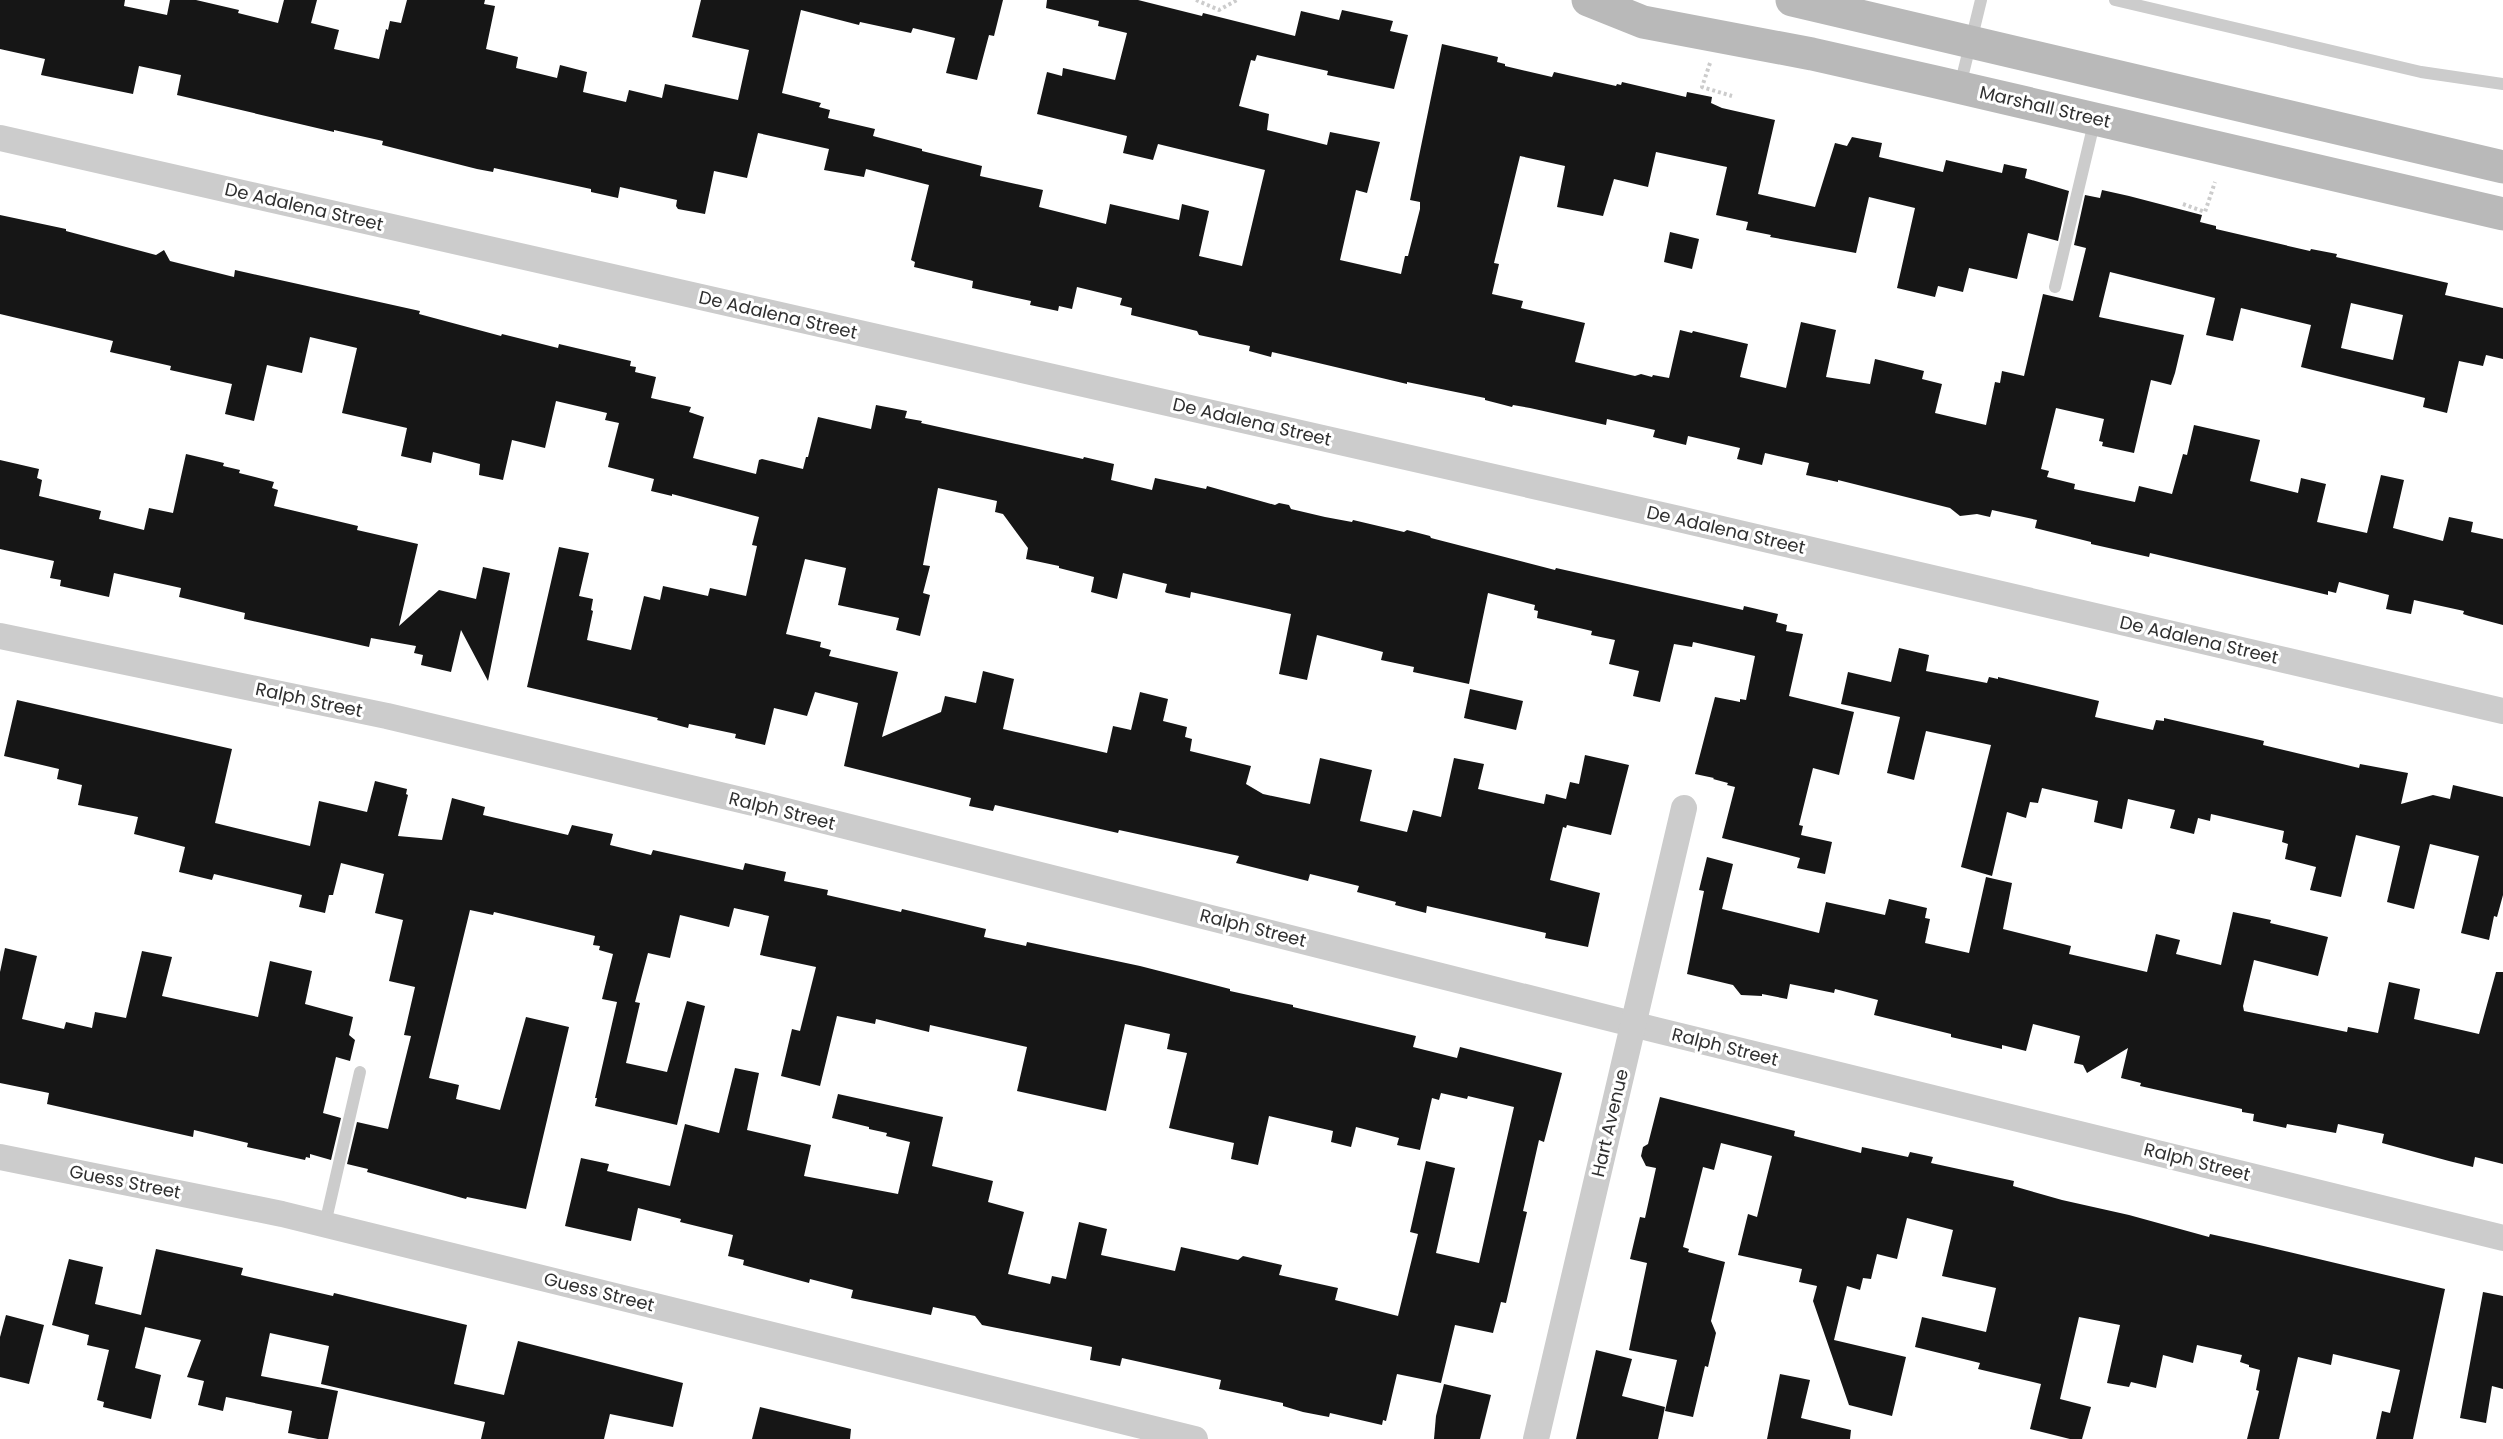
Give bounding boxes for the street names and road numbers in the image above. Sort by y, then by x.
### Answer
street label: Marshall Street [1977,79,2113,134]
street label: De Adalena Street [222,176,386,237]
street label: De Adalena Street [696,284,860,345]
street label: De Adalena Street [1170,391,1334,452]
street label: De Adalena Street [1644,499,1808,560]
street label: De Adalena Street [2117,609,2281,670]
street label: Ralph Street [253,676,365,723]
street label: Ralph Street [726,785,838,836]
street label: Ralph Street [1197,902,1309,953]
street label: Ralph Street [1669,1021,1781,1072]
street label: Hart Avenue [1585,1066,1634,1179]
street label: Ralph Street [2141,1136,2253,1187]
street label: Guess Street [67,1158,183,1205]
street label: Guess Street [541,1266,657,1317]

